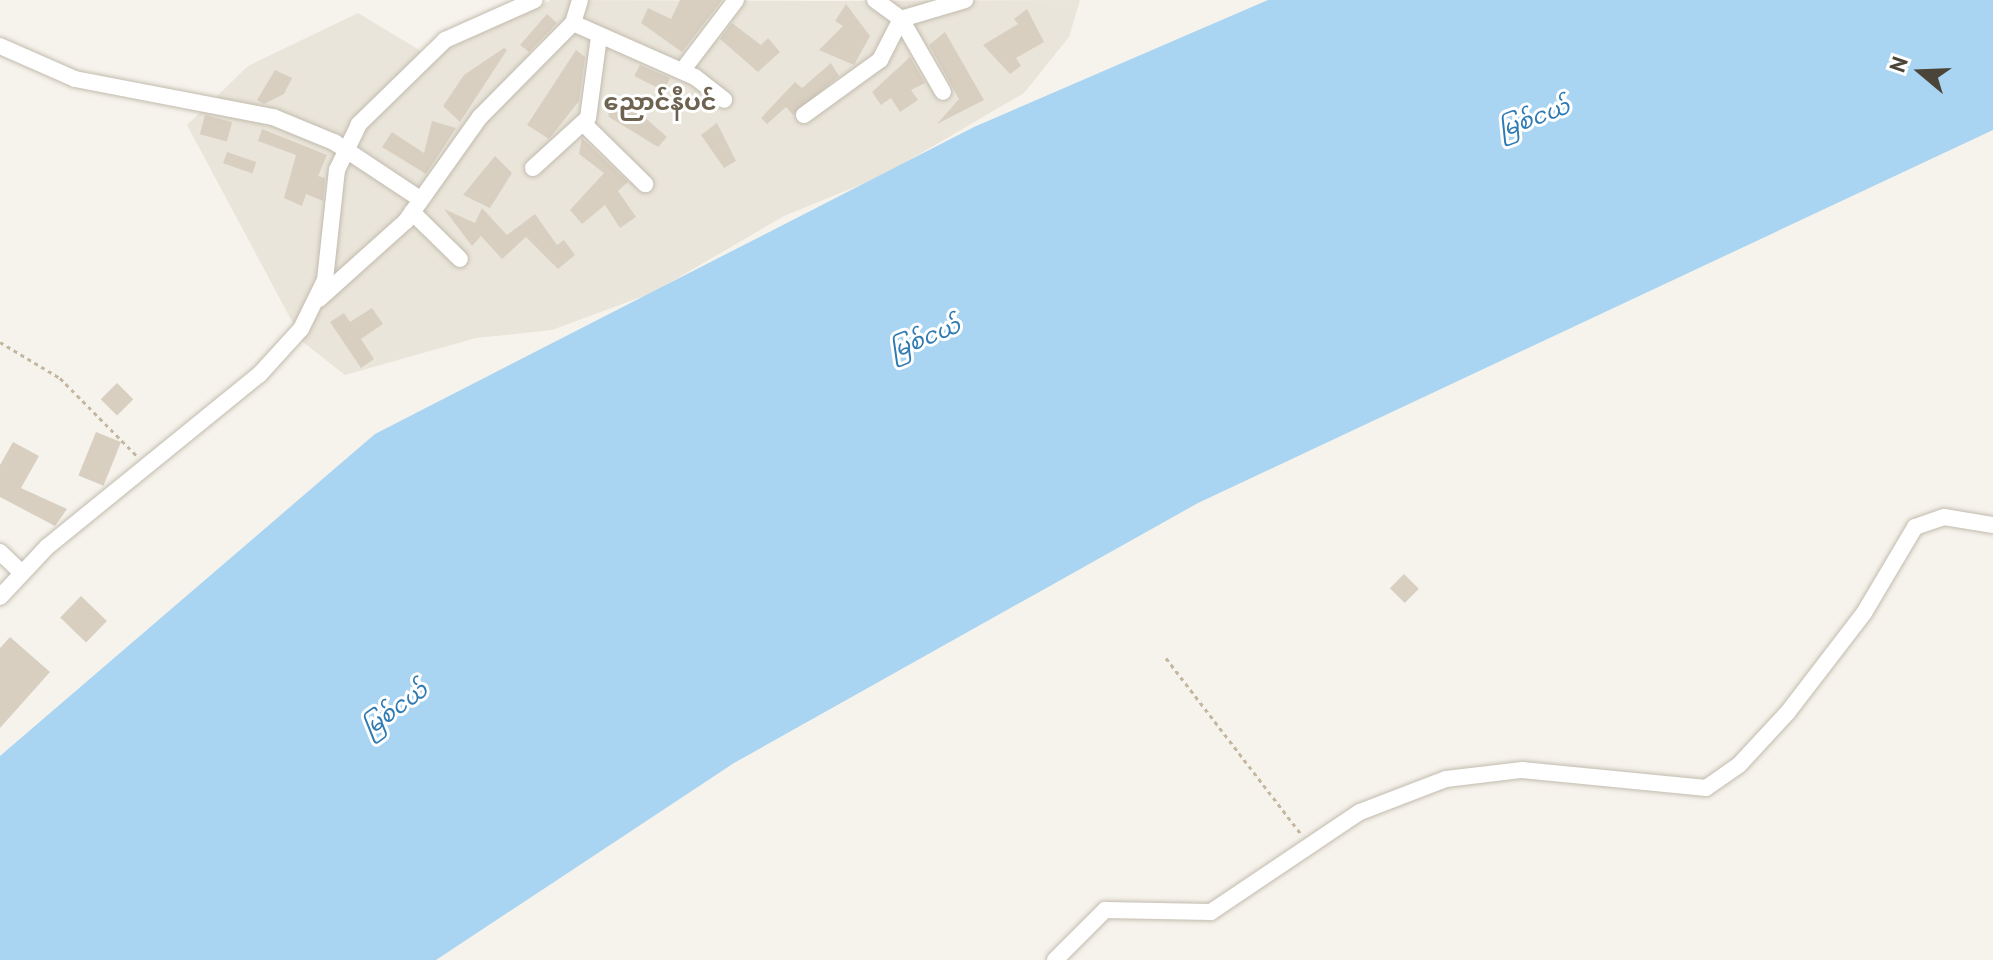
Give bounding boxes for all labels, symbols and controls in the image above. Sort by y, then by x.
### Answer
north arrow [1881,32,1961,112]
text: N [1883,53,1914,76]
district label: ညောင်နီပင် [604,88,716,116]
water label: မြစ်ငယ် [1495,93,1573,143]
water label: မြစ်ငယ် [886,312,964,364]
water label: မြစ်ငယ် [357,677,433,741]

